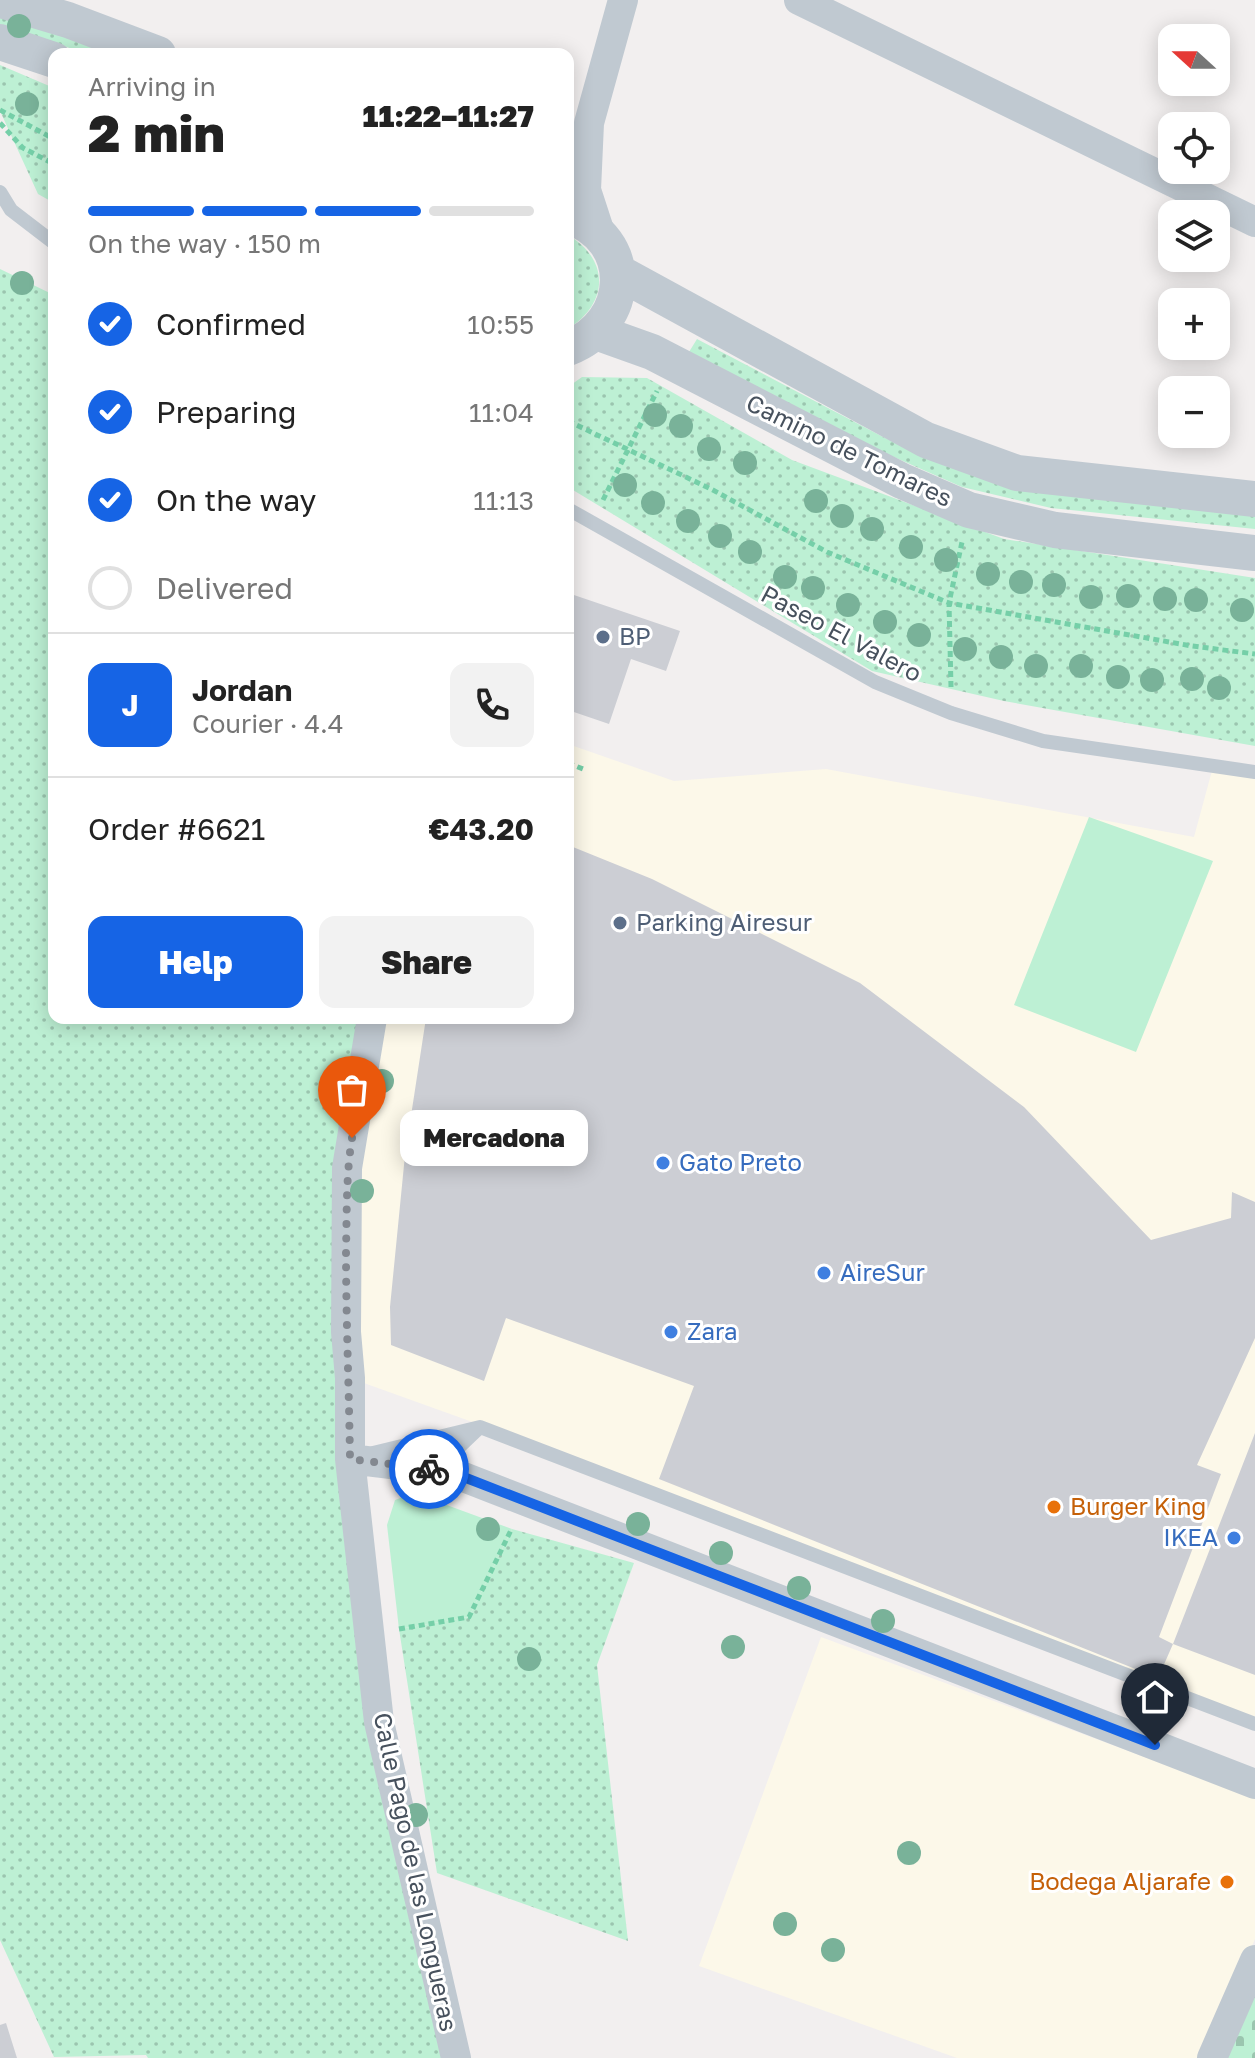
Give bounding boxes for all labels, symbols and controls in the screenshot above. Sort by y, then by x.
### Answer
north arrow [1158,24,1230,96]
map controls [1158,24,1230,448]
text: Arriving in [88,71,216,102]
text: 11:22–11:27 [363,98,534,134]
text: 2 min [88,101,225,163]
button: locate [1158,112,1230,184]
button: layers [1158,200,1230,272]
text: On the way · 150 m [88,228,321,259]
button: + [1158,288,1230,360]
icon: check [88,302,132,346]
text: Confirmed [156,306,306,342]
text: 10:55 [467,309,534,340]
button: − [1158,376,1230,448]
street label: Camino de Tomares [742,387,957,512]
icon: check [88,390,132,434]
text: Preparing [156,394,297,430]
text: 11:04 [469,397,534,428]
icon: check [88,478,132,522]
text: On the way [156,482,316,518]
text: 11:13 [473,485,534,516]
text: Delivered [156,570,293,606]
street label: Paseo El Valero [757,578,927,687]
place label: BP [619,621,651,650]
marker: BP [594,628,612,646]
button: phone [450,663,534,747]
text: Jordan [192,672,292,708]
text: J [121,687,139,723]
text: Courier · 4.4 [192,708,344,739]
text: Order #6621 [88,811,265,847]
text: €43.20 [428,811,534,847]
place label: Parking Airesur [636,907,812,936]
marker: Parking Airesur [611,914,629,932]
button: Help [88,916,303,1008]
button: Share [319,916,534,1008]
pin [318,1056,386,1138]
icon: bag [330,1068,374,1112]
callout: Mercadona [400,1110,588,1166]
text: Mercadona [423,1122,565,1153]
place label: Gato Preto [679,1147,802,1176]
marker: Gato Preto [654,1154,672,1172]
place label: AireSur [840,1257,925,1286]
marker: AireSur [815,1264,833,1282]
place label: Zara [687,1316,738,1345]
marker: Zara [662,1323,680,1341]
courier [389,1429,469,1509]
icon: bike [407,1447,451,1491]
place label: Burger King [1070,1491,1206,1520]
marker: Burger King [1045,1498,1063,1516]
place label: IKEA [1163,1522,1218,1551]
marker: IKEA [1225,1529,1243,1547]
pin [1121,1663,1189,1745]
icon: home [1133,1675,1177,1719]
street label: Calle Pago de las Longueras [369,1710,464,2034]
place label: Bodega Aljarafe [1029,1866,1211,1895]
marker: Bodega Aljarafe [1218,1873,1236,1891]

